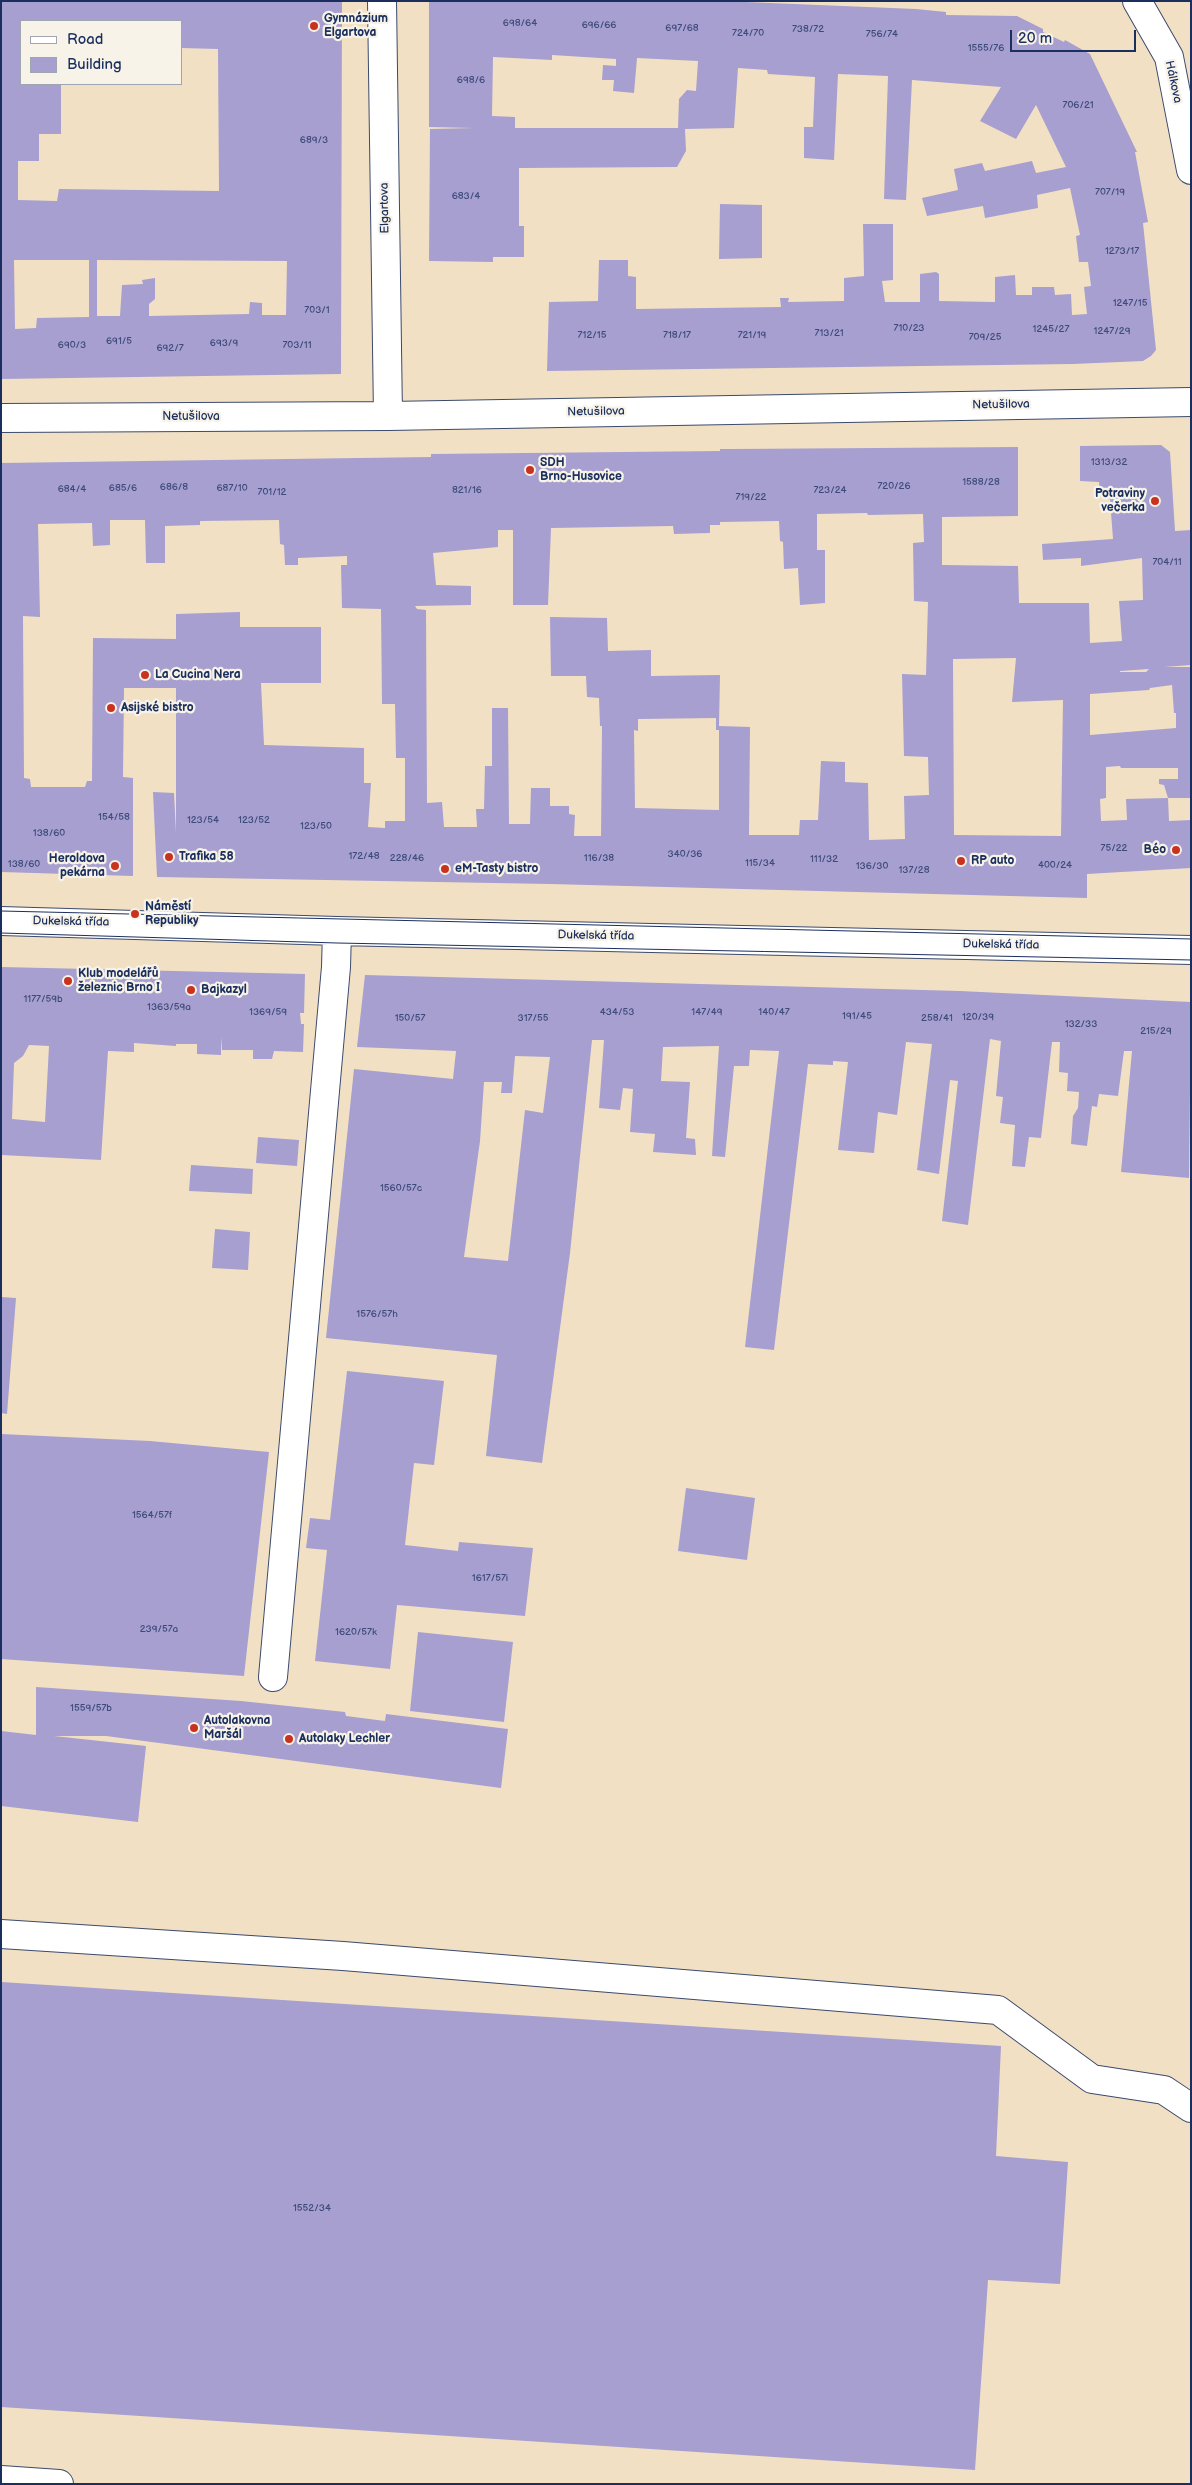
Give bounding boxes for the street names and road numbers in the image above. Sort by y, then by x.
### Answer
street label: Hálkova [1161,59,1185,105]
street label: Elgartova [377,182,393,234]
street label: Netušilova [972,397,1030,413]
street label: Netušilova [567,404,625,420]
street label: Netušilova [162,410,220,424]
street label: Dukelská třída [32,914,110,930]
street label: Dukelská třída [557,928,635,944]
street label: Dukelská třída [962,937,1040,953]

